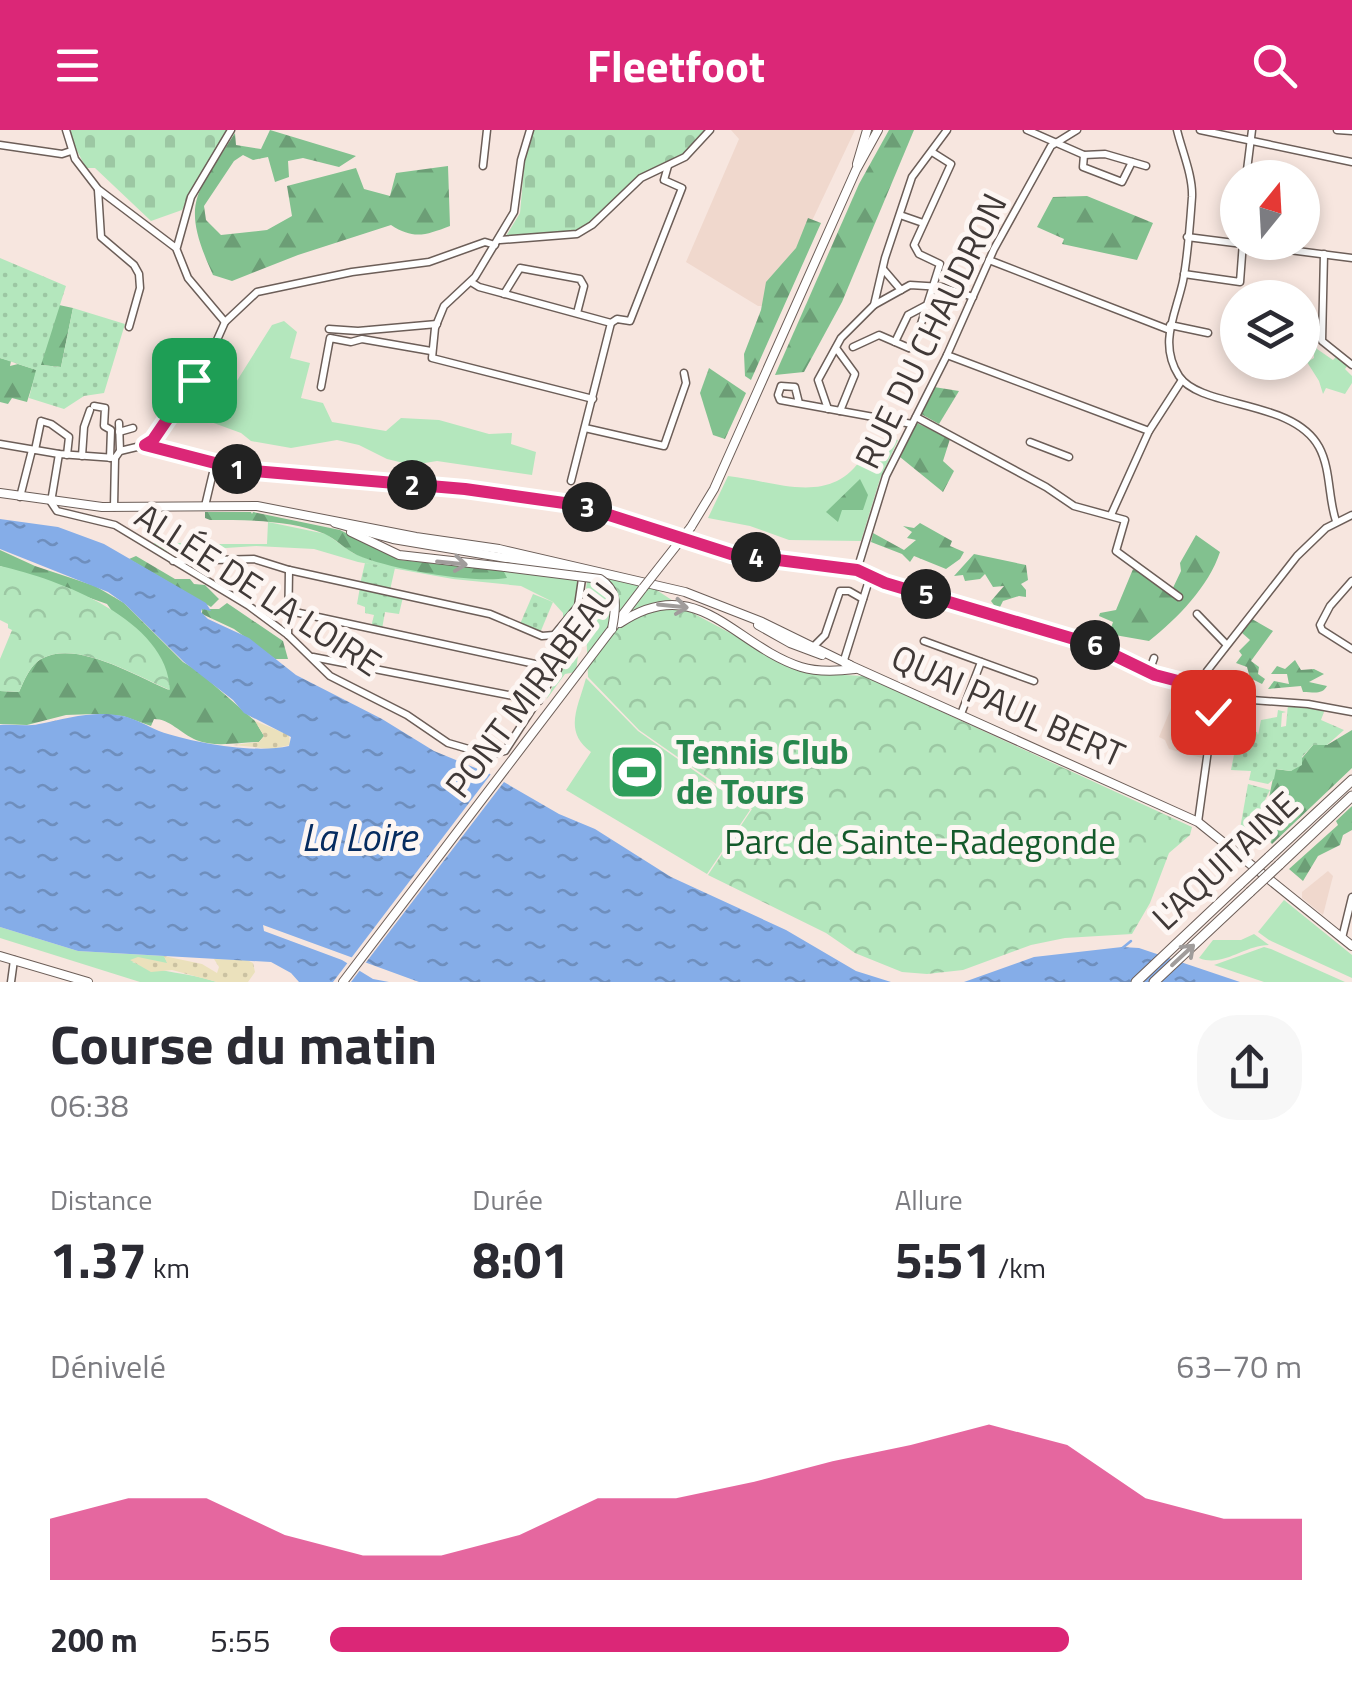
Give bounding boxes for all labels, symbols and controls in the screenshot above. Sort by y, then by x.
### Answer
text: Fleetfoot [587,31,765,99]
icon: menu [50,38,105,93]
icon: search [1247,38,1302,93]
north arrow [1220,160,1320,260]
map controls [1220,160,1320,380]
street label: RUE DU CHAUDRON [840,184,1020,478]
button: layers [1220,280,1320,380]
pin [152,338,237,423]
icon: arrive [167,353,222,408]
pin: 1 [212,444,262,494]
text: 1 [229,447,245,490]
pin: 2 [387,460,437,510]
text: 2 [404,463,420,506]
pin: 3 [562,482,612,532]
text: 3 [579,485,595,528]
street label: ALLÉE DE LA LOIRE [125,489,393,689]
pin: 4 [731,532,781,582]
text: 4 [748,535,764,578]
one-way arrow [435,553,468,572]
pin: 5 [901,569,951,619]
street label: PONT MIRABEAU [431,570,629,809]
text: 5 [918,572,934,615]
one-way arrow [656,597,689,616]
pin: 6 [1070,620,1120,670]
text: 6 [1087,623,1103,666]
street label: QUAI PAUL BERT [883,629,1134,781]
pin [1171,670,1256,755]
icon: check [1186,685,1241,740]
place label: Tennis Club de Tours [676,724,849,818]
sports icon: Tennis Club de Tours [607,742,667,802]
street label: L'AQUITAINE [1139,778,1310,943]
water label: La Loire [301,808,419,866]
park label: Parc de Sainte-Radegonde [724,814,1116,868]
one-way arrow [1170,943,1194,967]
text: Course du matin [50,1002,437,1085]
button: share [1197,1015,1302,1120]
text: 06:38 [50,1081,129,1129]
text: Distance [50,1178,152,1221]
text: Durée [472,1178,543,1221]
text: Allure [895,1178,963,1221]
text: 1.37 [50,1221,147,1297]
text: 8:01 [472,1221,569,1297]
text: 5:51 [895,1221,991,1297]
text: km [147,1246,190,1289]
text: /km [991,1246,1046,1289]
text: Dénivelé [50,1342,166,1390]
text: 63–70 m [1176,1342,1302,1390]
text: 200 m [50,1616,138,1664]
text: 5:55 [210,1616,271,1664]

